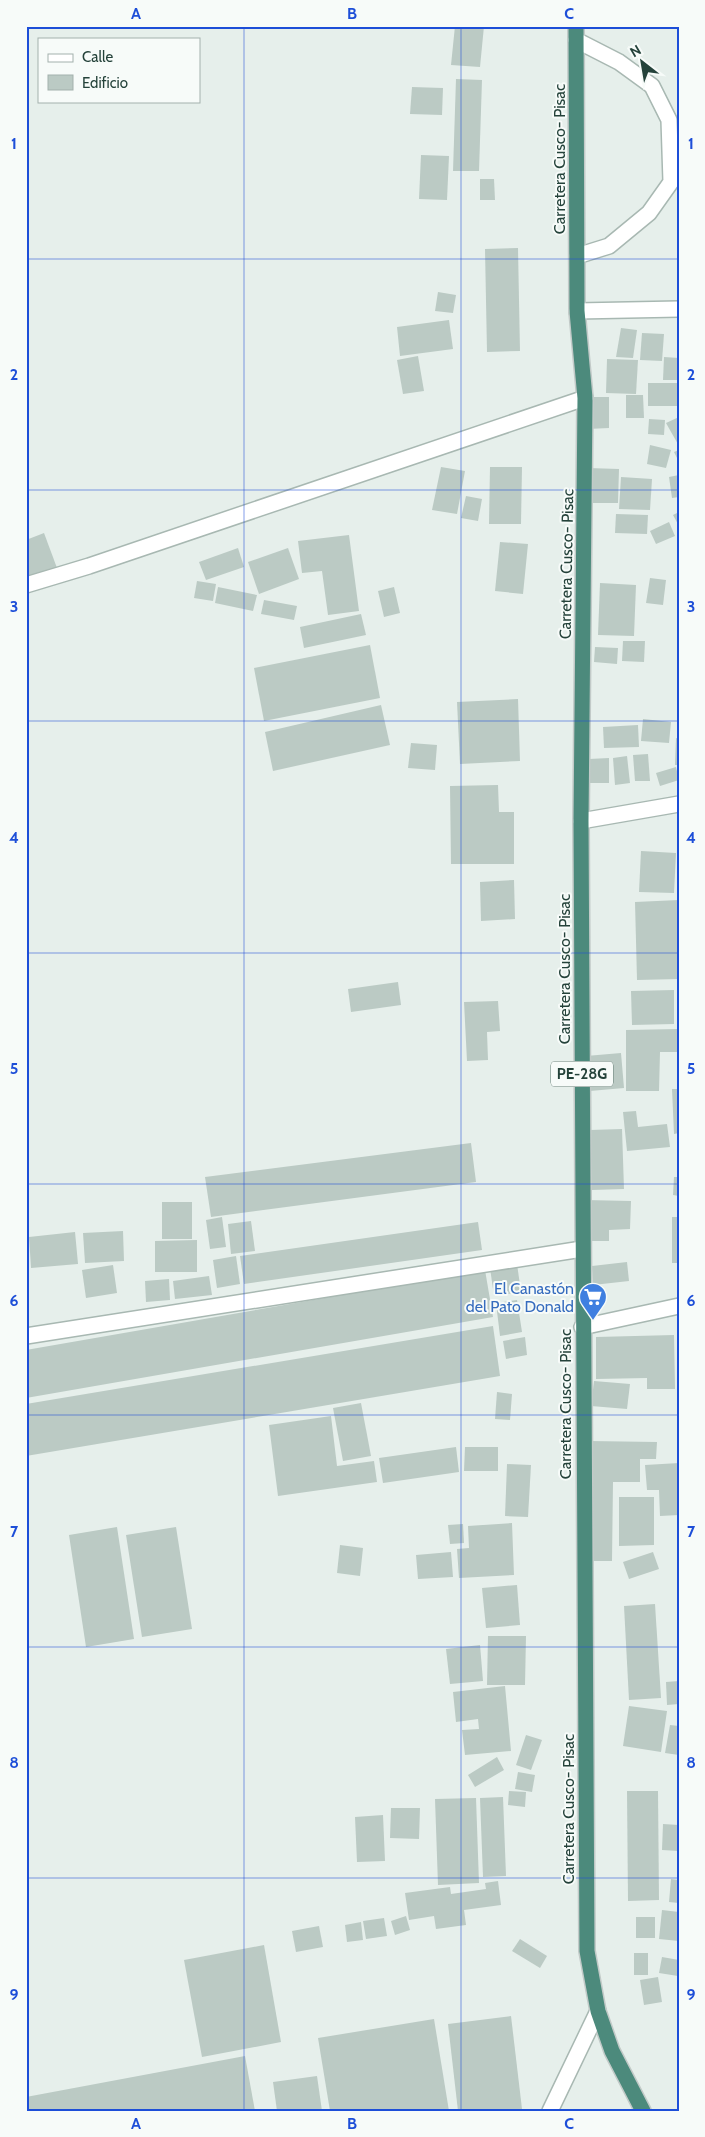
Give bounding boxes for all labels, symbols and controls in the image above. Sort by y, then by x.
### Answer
text: A [131,4,141,23]
text: B [347,4,357,23]
text: C [564,4,574,23]
legend [38,38,200,102]
north arrow [618,38,668,88]
text: N [626,41,644,61]
text: Calle [82,48,113,66]
text: Edificio [82,74,128,92]
street label: Carretera Cusco- Pisac [550,84,569,234]
text: 1 [11,134,17,153]
text: 1 [688,134,694,153]
text: 2 [10,365,18,384]
text: 2 [687,365,695,384]
street label: Carretera Cusco- Pisac [556,489,577,639]
text: 3 [10,597,18,616]
text: 3 [687,597,695,616]
text: 4 [9,828,19,847]
text: 4 [686,828,696,847]
street label: Carretera Cusco- Pisac [555,894,574,1044]
text: 5 [10,1059,18,1078]
text: 5 [687,1059,695,1078]
road number: PE-28G [551,1062,613,1086]
place label: El Canastón del Pato Donald [466,1279,574,1316]
supermarket icon: El Canastón del Pato Donald [578,1282,608,1321]
text: 6 [10,1291,19,1310]
text: 6 [687,1291,696,1310]
street label: Carretera Cusco- Pisac [556,1329,575,1479]
text: 7 [10,1522,19,1541]
text: 7 [687,1522,696,1541]
street label: Carretera Cusco- Pisac [559,1734,578,1884]
text: 8 [9,1753,19,1772]
text: 8 [686,1753,696,1772]
text: 9 [10,1985,19,2004]
text: 9 [687,1985,696,2004]
text: A [131,2114,141,2133]
text: B [347,2114,357,2133]
text: C [564,2114,574,2133]

